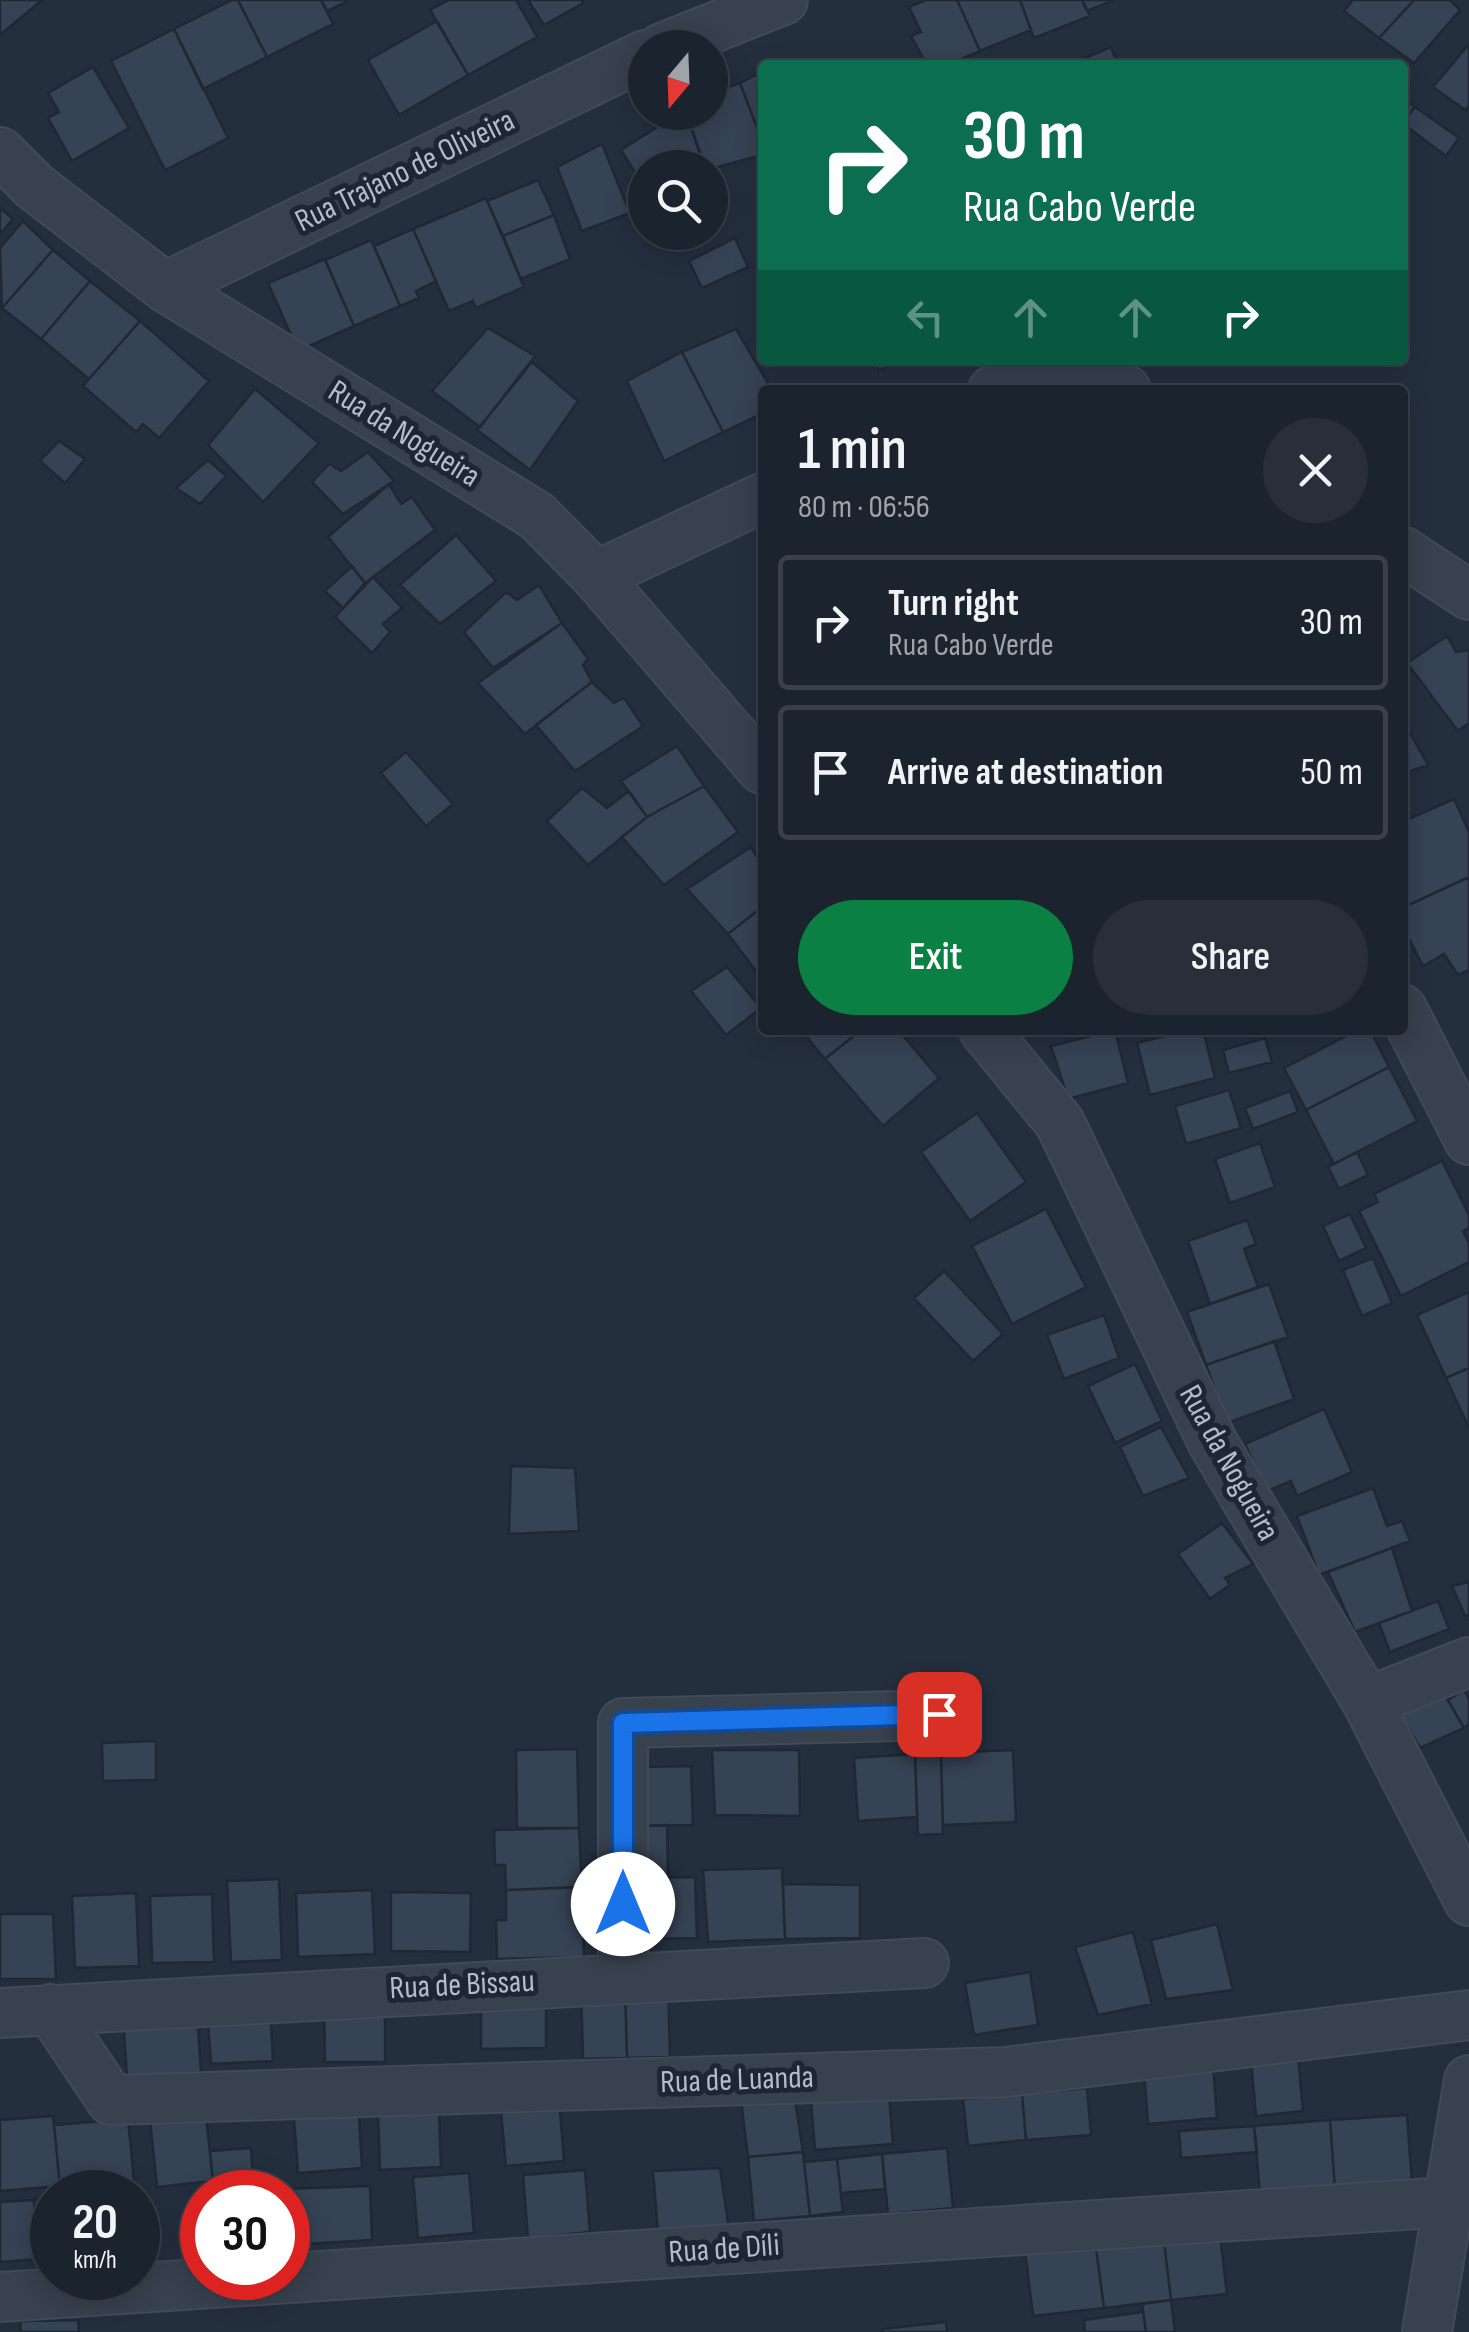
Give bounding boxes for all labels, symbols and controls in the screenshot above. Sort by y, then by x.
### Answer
north arrow [628,30,728,130]
map controls [628,30,728,250]
text: 30 m [963,95,1085,179]
icon: right [798,100,928,230]
street label: Rua Trajano de Oliveira [289,101,521,241]
button: search [628,150,728,250]
text: Rua Cabo Verde [963,180,1196,235]
icon: left [898,290,953,345]
icon: ahead [1003,290,1058,345]
icon: ahead [1108,290,1163,345]
icon: right [1213,290,1268,345]
street label: Rua da Nogueira [321,372,487,496]
text: 1 min [798,414,907,486]
button: close [1263,418,1368,523]
text: 80 m · 06:56 [798,488,930,527]
text: Turn right [888,581,1019,626]
icon: right [803,595,858,650]
text: 30 m [1300,600,1363,645]
text: Rua Cabo Verde [888,626,1054,665]
icon: arrive [803,745,858,800]
text: Arrive at destination [888,750,1163,795]
text: 50 m [1300,750,1363,795]
button: Exit [798,900,1073,1015]
button: Share [1093,900,1368,1015]
street label: Rua da Nogueira [1170,1378,1288,1548]
pin [897,1672,982,1757]
icon: arrive [912,1687,967,1742]
position arrow [571,1852,675,1956]
street label: Rua de Bissau [388,1962,536,2008]
street label: Rua de Luanda [659,2058,815,2102]
speed limit sign: 30 [180,2170,310,2300]
text: 20 [72,2193,118,2253]
street label: Rua de Díli [667,2226,781,2272]
text: km/h [73,2245,117,2276]

